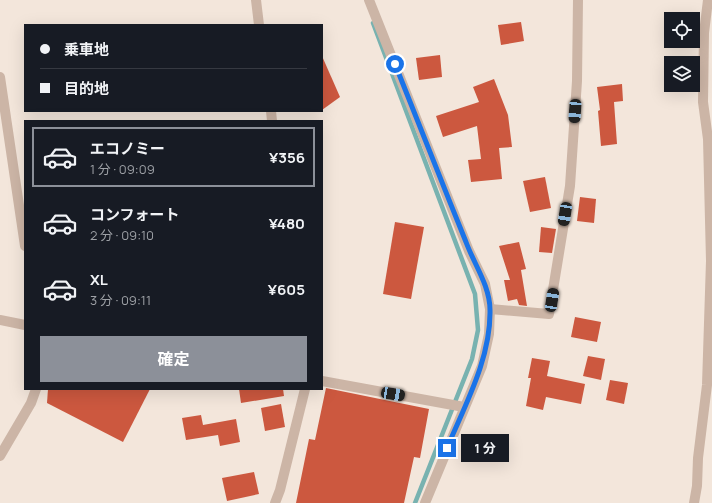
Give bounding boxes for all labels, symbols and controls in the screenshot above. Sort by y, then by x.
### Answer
map controls [664,12,700,92]
button: locate [664,12,700,48]
text: 乗車地 [64,39,109,60]
route start [386,55,404,73]
button: layers [664,56,700,92]
text: 目的地 [64,78,109,99]
car [568,99,582,123]
text: エコノミー [90,138,165,159]
icon: car [42,139,78,175]
text: ¥356 [269,147,305,168]
text: 1 分 · 09:09 [90,160,155,178]
car [557,201,573,227]
text: コンフォート [90,204,180,225]
icon: car [42,205,78,241]
text: ¥480 [269,213,305,234]
text: 2 分 · 09:10 [90,226,154,244]
text: XL [90,269,108,290]
icon: car [42,271,78,307]
text: ¥605 [268,279,305,300]
car [544,287,560,313]
text: 3 分 · 09:11 [90,291,151,309]
button: 確定 [40,336,307,382]
car [380,386,406,402]
callout: 1 分 [461,434,509,462]
route end [438,439,456,457]
text: 1 分 [474,439,496,457]

